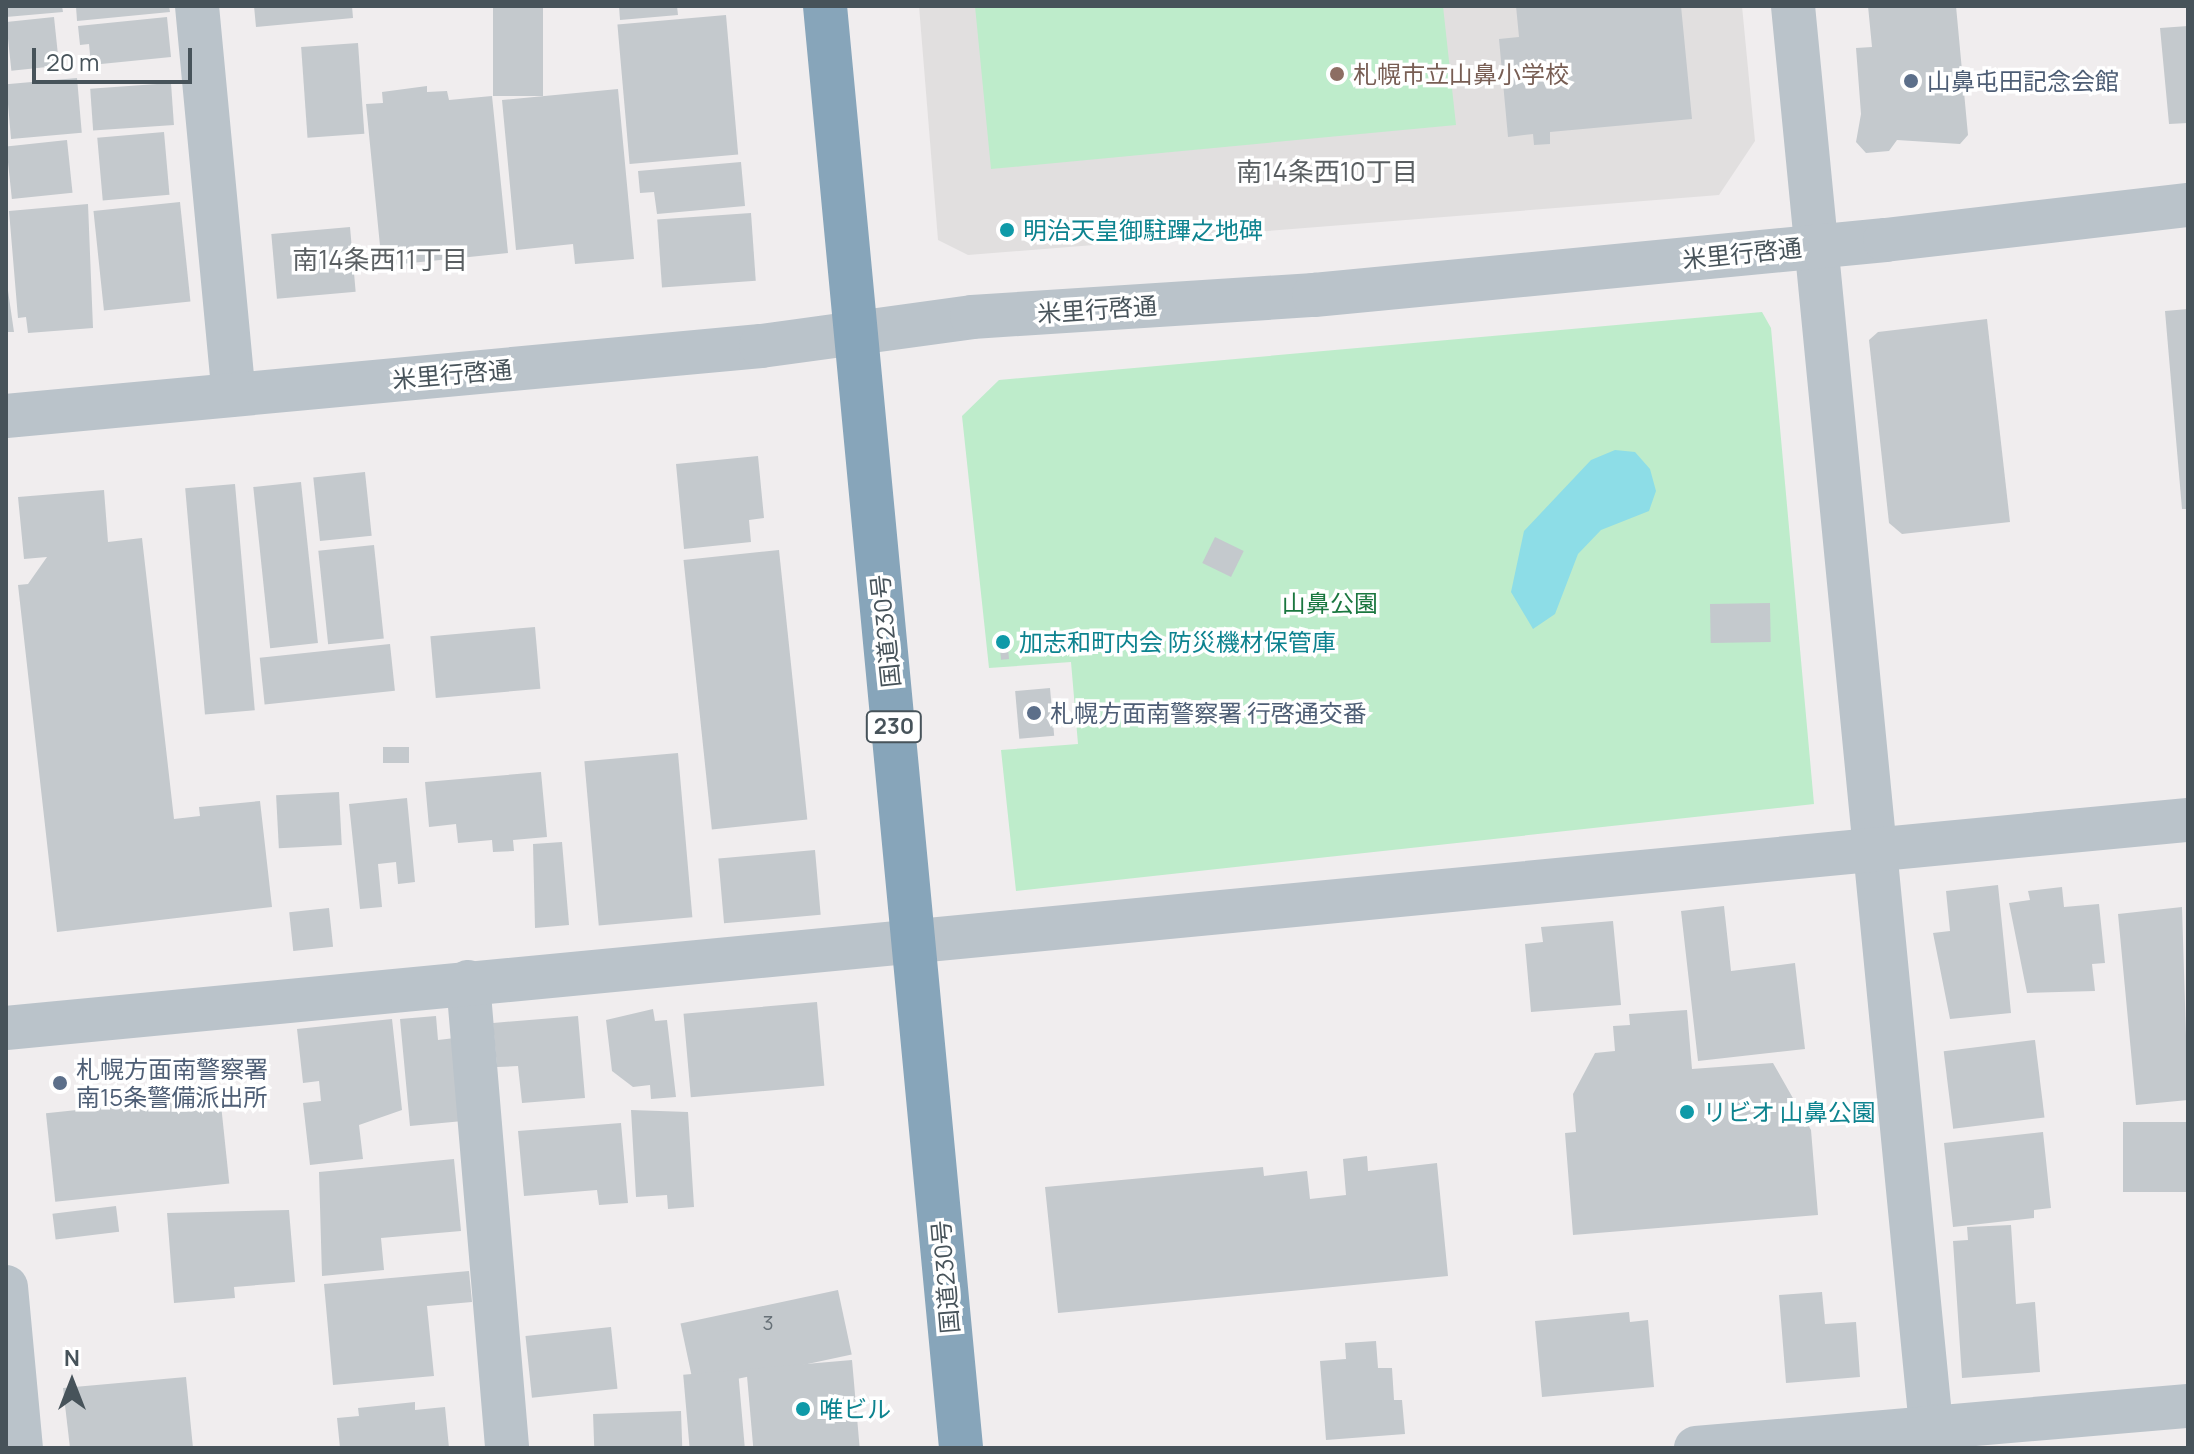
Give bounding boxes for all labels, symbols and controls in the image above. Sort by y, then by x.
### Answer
scale bar [36,32,196,82]
text: 20 m [46,45,99,78]
place label: 札幌市立山鼻小学校 [1353,60,1569,88]
marker: 札幌市立山鼻小学校 [1328,65,1346,83]
place label: 山鼻屯田記念会館 [1927,67,2119,95]
marker: 山鼻屯田記念会館 [1902,72,1920,90]
district label: 南14条西10丁目 [1236,156,1418,188]
place label: 明治天皇御駐蹕之地碑 [1023,216,1263,244]
marker: 明治天皇御駐蹕之地碑 [998,221,1016,239]
street label: 米里行啓通 [1681,232,1803,274]
district label: 南14条西11丁目 [292,244,468,276]
street label: 米里行啓通 [1036,290,1158,328]
street label: 米里行啓通 [391,354,513,394]
street label: 国道230号 [865,573,905,689]
park label: 山鼻公園 [1282,589,1378,617]
place label: 加志和町内会 防災機材保管庫 [1019,628,1336,656]
marker: 加志和町内会 防災機材保管庫 [994,633,1012,651]
place label: 札幌方面南警察署 行啓通交番 [1050,699,1367,727]
marker: 札幌方面南警察署 行啓通交番 [1025,704,1043,722]
road number: 230 [864,709,924,745]
place label: 札幌方面南警察署 南15条警備派出所 [76,1055,268,1111]
marker: 札幌方面南警察署 南15条警備派出所 [51,1074,69,1092]
place label: リビオ 山鼻公園 [1703,1098,1876,1126]
marker: リビオ 山鼻公園 [1678,1103,1696,1121]
street label: 国道230号 [926,1219,964,1335]
house number: 3 [762,1310,774,1334]
north arrow [32,1342,112,1422]
text: N [64,1343,80,1373]
place label: 唯ビル [819,1395,891,1423]
marker: 唯ビル [794,1400,812,1418]

